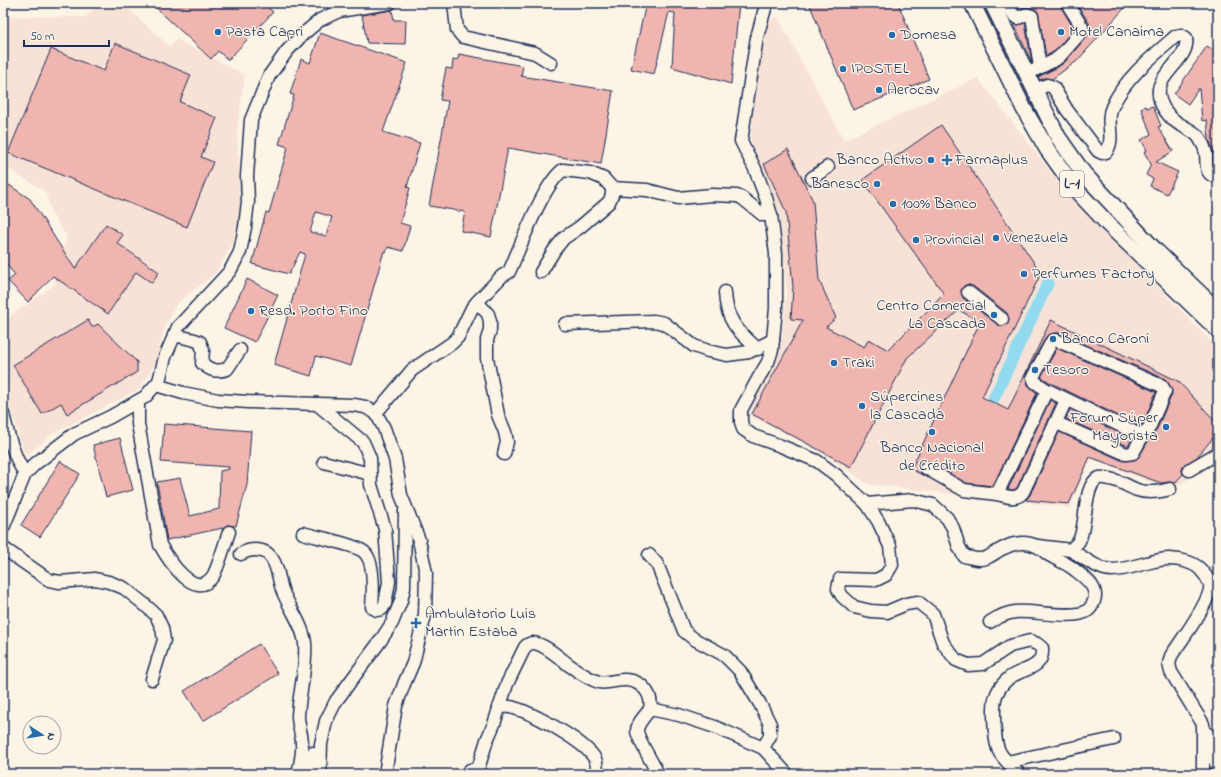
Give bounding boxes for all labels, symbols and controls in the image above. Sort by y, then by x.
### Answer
place label: Pasta Capri [226,20,303,44]
place label: Motel Canaima [1069,20,1164,44]
scale bar [24,22,109,48]
place label: Domesa [899,23,956,47]
marker: Pasta Capri [213,27,223,37]
marker: Motel Canaima [1056,27,1066,37]
text: 50 m [30,28,54,46]
marker: Domesa [887,30,897,40]
place label: IPOSTEL [851,57,909,81]
marker: IPOSTEL [838,64,848,74]
place label: Aerocav [887,78,940,102]
marker: Aerocav [874,85,884,95]
place label: Banco Activo [836,148,923,172]
place label: Farmaplus [954,148,1028,172]
marker: Banco Activo [926,155,936,165]
marker: Farmaplus [942,155,952,165]
road number: L-1 [1060,171,1084,197]
place label: Banesco [810,172,869,196]
marker: Banesco [872,179,882,189]
place label: 100% Banco [901,192,977,216]
marker: 100% Banco [888,199,898,209]
place label: Venezuela [1003,226,1068,250]
place label: Provincial [924,228,984,252]
marker: Venezuela [991,233,1001,243]
marker: Provincial [911,235,921,245]
place label: Perfumes Factory [1032,262,1154,286]
marker: Perfumes Factory [1019,269,1029,279]
place label: Centro Comercial La Cascada [877,294,986,336]
place label: Resd. Porto Fino [259,299,368,323]
marker: Resd. Porto Fino [246,306,256,316]
marker: Centro Comercial La Cascada [989,310,999,320]
place label: Banco Caroní [1060,327,1149,351]
marker: Banco Caroní [1048,334,1058,344]
place label: Traki [842,351,875,375]
marker: Traki [829,358,839,368]
place label: Tesoro [1043,358,1089,382]
marker: Tesoro [1030,365,1040,375]
place label: Súpercines la Cascada [870,385,944,427]
marker: Súpercines la Cascada [857,401,867,411]
place label: Forum Súper Mayorista [1069,406,1158,448]
marker: Forum Súper Mayorista [1161,422,1171,432]
marker: Banco Nacional de Crédito [927,427,937,437]
place label: Banco Nacional de Crédito [879,436,984,478]
place label: Ambulatorio Luis Martin Estaba [425,602,536,644]
marker: Ambulatorio Luis Martin Estaba [410,617,422,629]
north arrow [22,715,62,755]
text: N [42,732,59,742]

